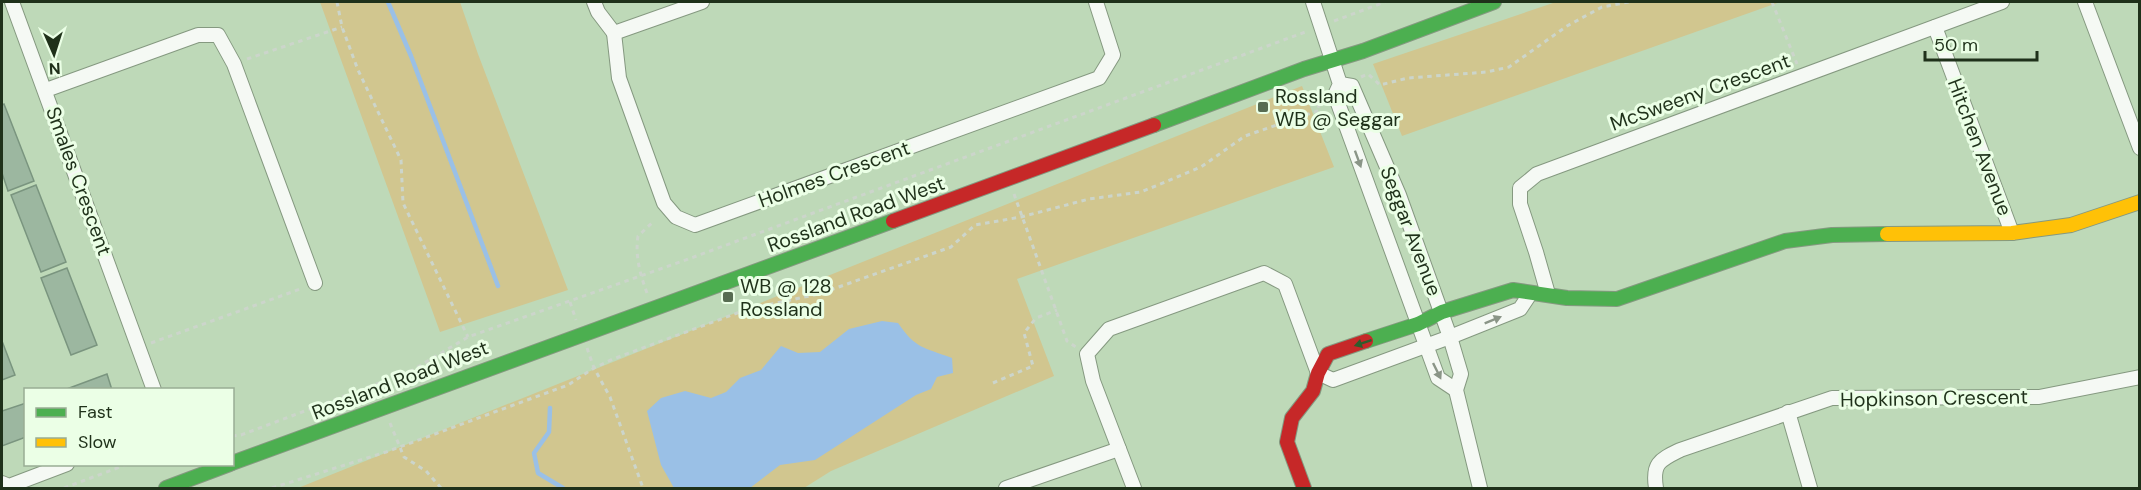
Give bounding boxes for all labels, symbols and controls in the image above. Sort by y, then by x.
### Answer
north arrow [24,24,84,84]
scale bar [1925,24,2038,62]
text: 50 m [1934,33,1978,57]
street label: McSweeny Crescent [1606,47,1794,137]
text: N [48,58,61,79]
street label: Hitchen Avenue [1942,75,2018,219]
place label: Rossland WB @ Seggar [1275,83,1401,132]
marker: Rossland WB @ Seggar [1256,100,1270,114]
street label: Smales Crescent [40,103,118,259]
street label: Holmes Crescent [755,134,913,213]
one-way arrow [1354,150,1364,168]
street label: Seggar Avenue [1374,162,1448,300]
street label: Rossland Road West [764,170,948,258]
place label: WB @ 128 Rossland [740,273,832,322]
marker: WB @ 128 Rossland [721,290,735,304]
one-way arrow [1484,315,1502,324]
street label: Rossland Road West [308,334,492,426]
one-way arrow [1354,338,1372,348]
one-way arrow [1432,363,1442,380]
street label: Hopkinson Crescent [1840,383,2028,413]
legend [24,388,234,466]
text: Fast [78,400,113,424]
text: Slow [78,430,117,454]

